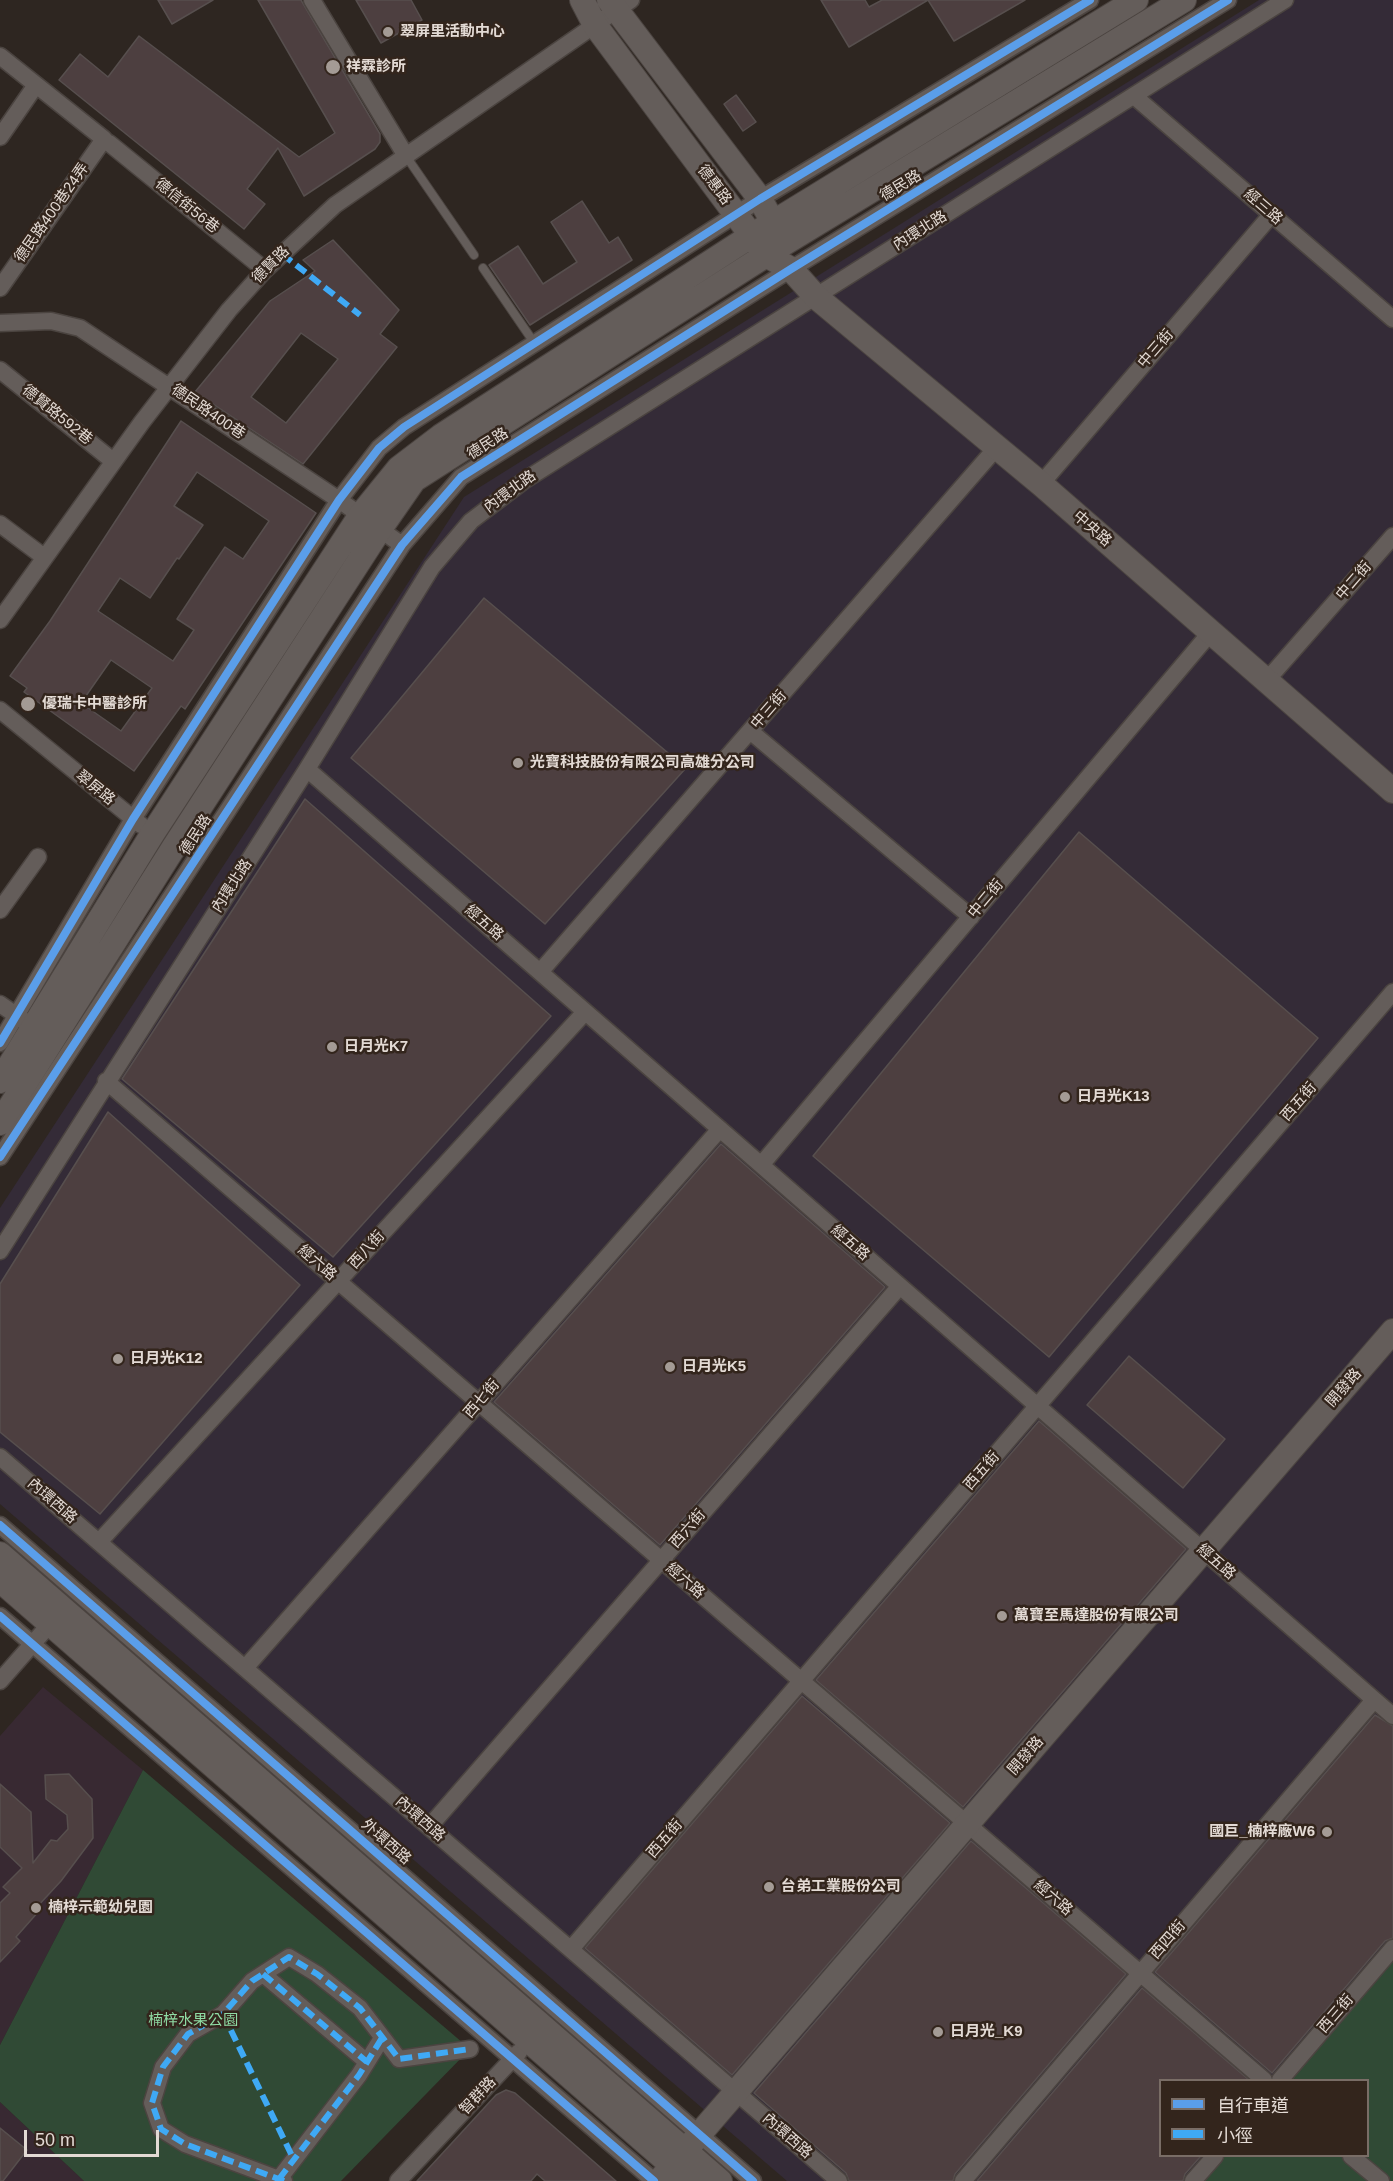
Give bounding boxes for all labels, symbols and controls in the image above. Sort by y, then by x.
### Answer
place label: 翠屏里活動中心 [400,23,505,41]
marker: 翠屏里活動中心 [381,25,395,39]
marker: 祥霖診所 [324,58,342,76]
place label: 祥霖診所 [346,58,406,76]
street label: 德民路400巷24弄 [11,160,93,266]
street label: 德惠路 [693,162,735,208]
street label: 德民路 [877,167,925,205]
street label: 德信街56巷 [152,175,222,237]
street label: 經三路 [1240,185,1286,229]
street label: 內環北路 [890,207,950,255]
street label: 德賢路 [249,243,293,287]
street label: 中三街 [1134,326,1178,372]
street label: 德賢路592巷 [18,381,96,449]
street label: 德民路400巷 [168,381,248,443]
street label: 德民路 [464,424,512,464]
street label: 內環北路 [480,467,540,517]
street label: 中央路 [1069,507,1115,551]
street label: 中二街 [1332,558,1376,604]
street label: 中三街 [747,687,791,733]
marker: 優瑞卡中醫診所 [19,695,37,713]
place label: 優瑞卡中醫診所 [42,695,147,713]
place label: 光寶科技股份有限公司高雄分公司 [530,754,755,772]
marker: 光寶科技股份有限公司高雄分公司 [511,756,525,770]
street label: 翠屏路 [72,767,118,809]
street label: 德民路 [176,811,216,859]
street label: 內環北路 [208,856,256,916]
street label: 中二街 [965,876,1007,922]
street label: 經五路 [461,901,507,945]
place label: 日月光K7 [344,1038,408,1056]
marker: 日月光K7 [325,1040,339,1054]
street label: 西五街 [1277,1079,1321,1125]
place label: 日月光K13 [1077,1088,1150,1106]
marker: 日月光K13 [1058,1090,1072,1104]
street label: 經五路 [827,1221,873,1265]
street label: 西八街 [345,1227,389,1273]
street label: 經六路 [294,1241,340,1285]
place label: 日月光K12 [130,1350,203,1368]
marker: 日月光K12 [111,1352,125,1366]
place label: 日月光K5 [682,1358,746,1376]
marker: 日月光K5 [663,1360,677,1374]
street label: 開發路 [1322,1365,1366,1411]
street label: 西七街 [460,1376,504,1422]
street label: 西五街 [960,1448,1004,1494]
street label: 內環西路 [23,1475,81,1527]
street label: 西六街 [666,1506,710,1552]
street label: 經五路 [1193,1540,1239,1584]
street label: 經六路 [662,1559,708,1603]
place label: 萬寶至馬達股份有限公司 [1014,1607,1179,1625]
marker: 萬寶至馬達股份有限公司 [995,1609,1009,1623]
street label: 開發路 [1004,1733,1048,1779]
street label: 內環西路 [391,1793,449,1845]
street label: 外環西路 [357,1816,415,1868]
street label: 西五街 [643,1816,687,1862]
place label: 國巨_楠梓廠W6 [1209,1823,1315,1841]
marker: 國巨_楠梓廠W6 [1320,1825,1334,1839]
street label: 經六路 [1030,1876,1076,1920]
place label: 台弟工業股份公司 [781,1878,901,1896]
marker: 台弟工業股份公司 [762,1880,776,1894]
place label: 楠梓示範幼兒園 [48,1899,153,1917]
marker: 楠梓示範幼兒園 [29,1901,43,1915]
street label: 西四街 [1146,1917,1190,1963]
street label: 西三街 [1314,1991,1358,2037]
park label: 楠梓水果公園 [148,2012,238,2030]
place label: 日月光_K9 [950,2023,1023,2041]
marker: 日月光_K9 [931,2025,945,2039]
street label: 智群路 [456,2073,500,2119]
legend [1159,2079,1369,2157]
text: 自行車道 [1217,2096,1289,2116]
street label: 內環西路 [758,2110,816,2162]
scale bar [27,2118,162,2156]
text: 小徑 [1217,2126,1253,2146]
text: 50 m [35,2130,75,2150]

